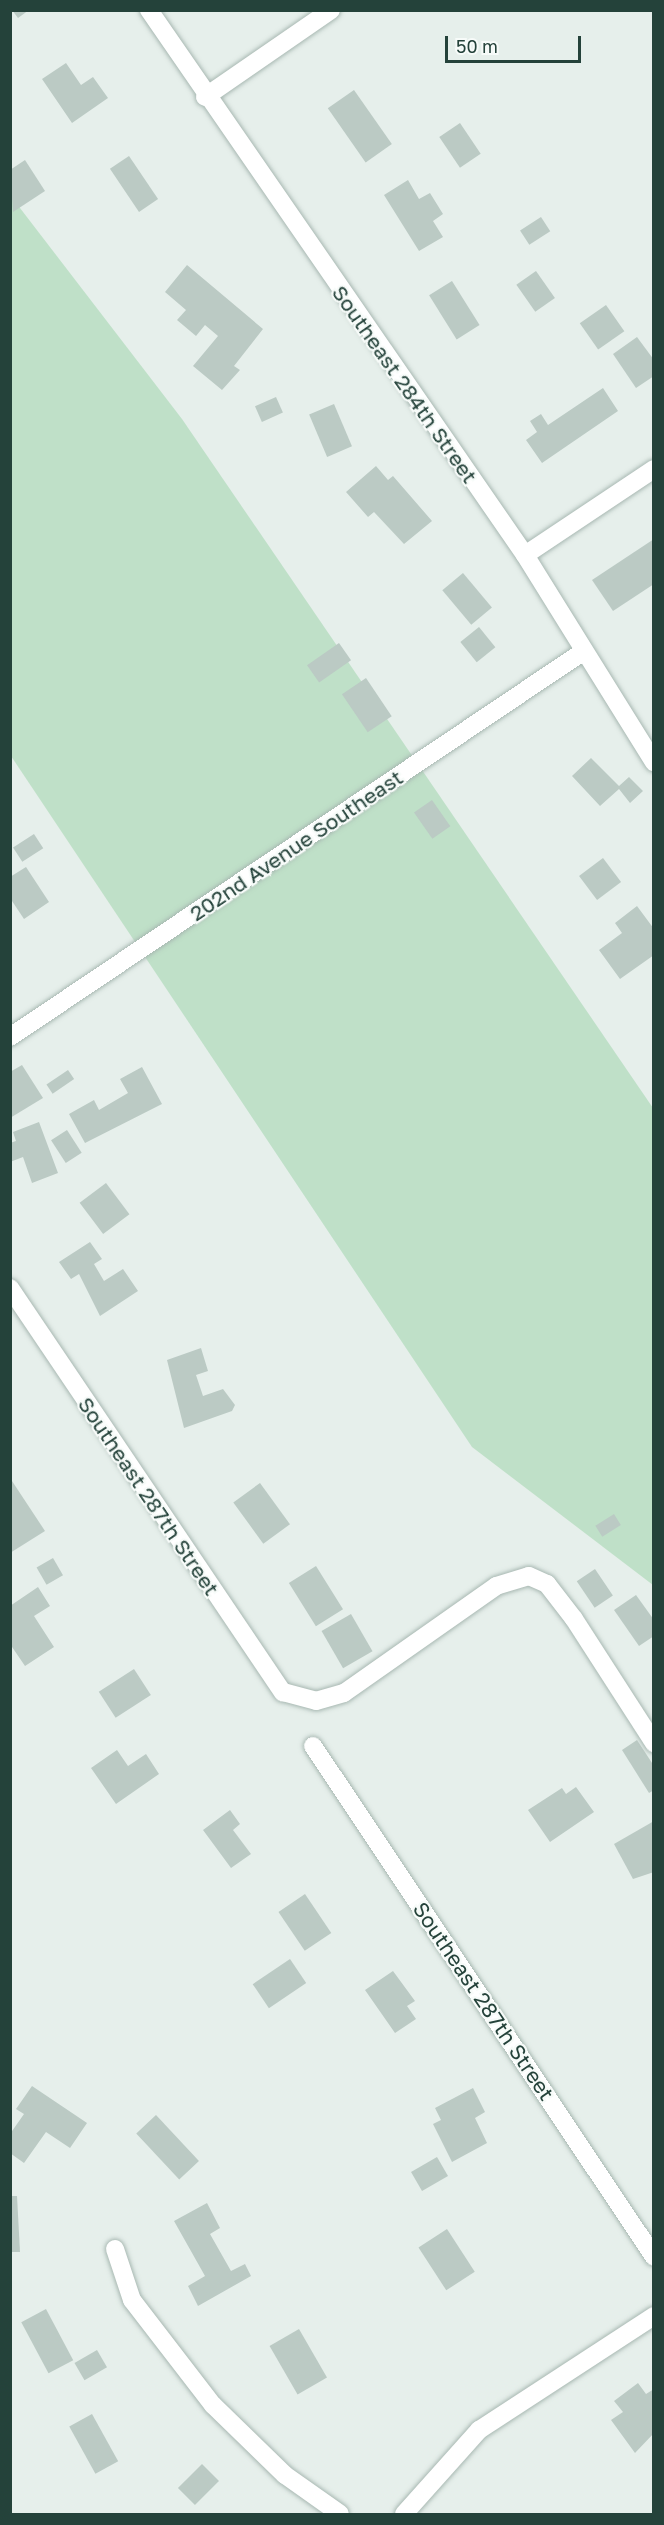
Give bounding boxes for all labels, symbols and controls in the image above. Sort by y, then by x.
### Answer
scale bar [448,24,584,62]
text: 50 m [456,35,498,57]
street label: Southeast 284th Street [327,280,483,488]
street label: 202nd Avenue Southeast [185,764,407,926]
street label: Southeast 287th Street [73,1392,225,1600]
street label: Southeast 287th Street [408,1897,560,2105]

